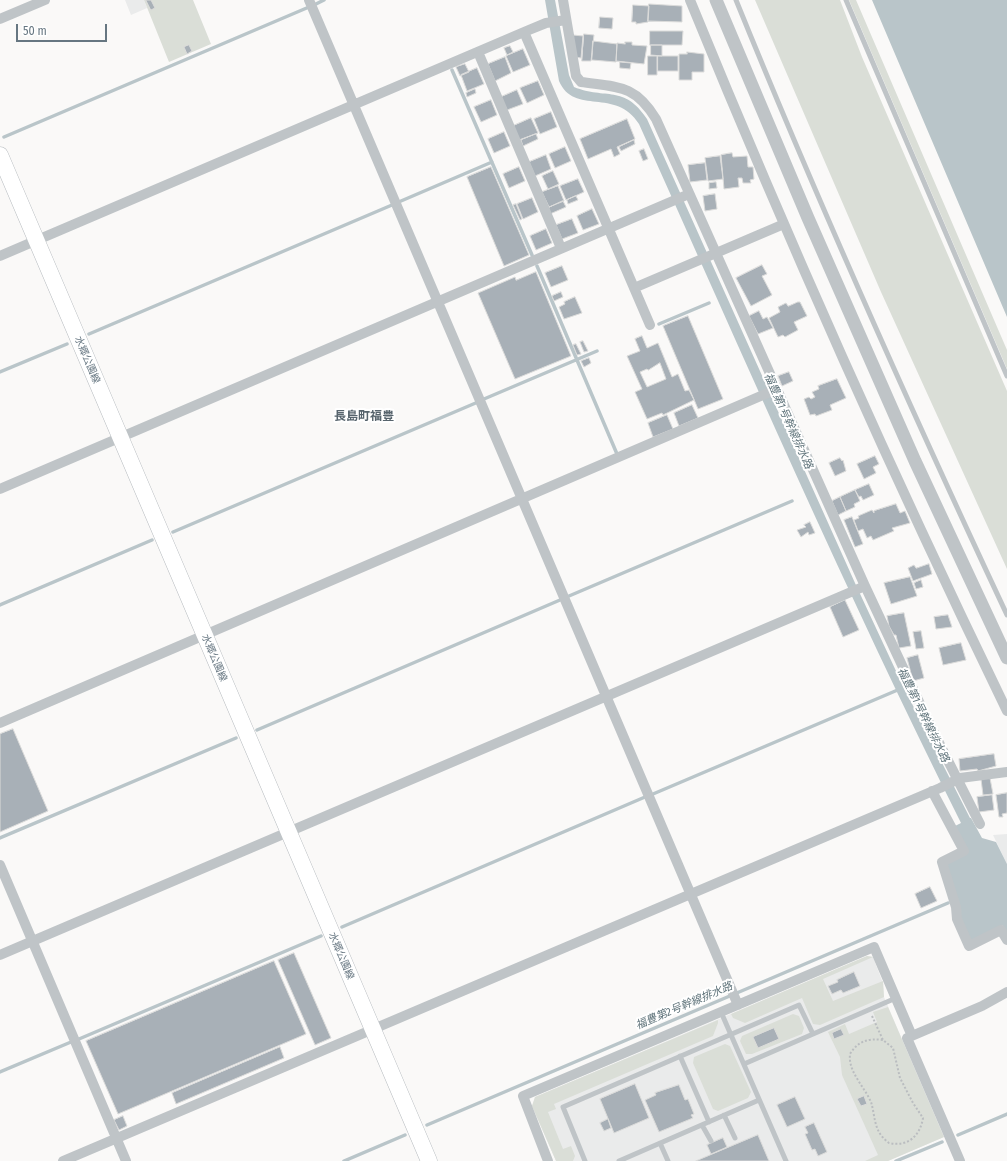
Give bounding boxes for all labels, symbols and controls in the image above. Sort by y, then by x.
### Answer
scale bar [18,16,109,42]
text: 50 m [23,24,47,38]
street label: 水郷公園線 [72,335,102,385]
water label: 福豊第1号幹線排水路 [761,371,815,471]
district label: 長島町福豊 [334,410,394,424]
street label: 水郷公園線 [199,633,229,683]
water label: 福豊第1号幹線排水路 [894,666,952,764]
street label: 水郷公園線 [326,931,356,981]
water label: 福豊第2号幹線排水路 [634,980,734,1032]

